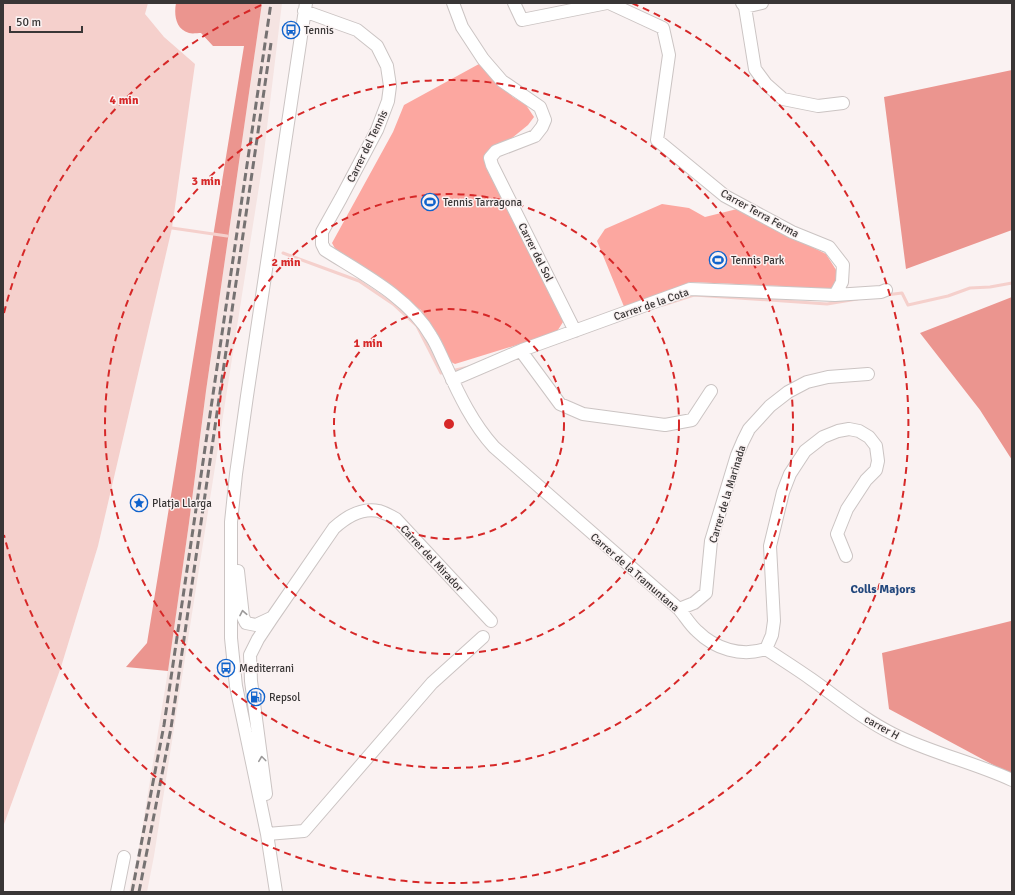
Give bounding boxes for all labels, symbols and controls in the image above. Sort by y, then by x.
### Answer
scale bar [10,8,82,34]
text: 50 m [16,15,41,30]
bus stop icon: Tennis [281,20,301,40]
place label: Tennis [304,24,334,37]
text: 4 min [110,93,139,108]
street label: Carrer del Tennis [344,108,391,184]
text: 3 min [192,174,221,189]
street label: Carrer Terra Ferma [718,187,801,240]
sports icon: Tennis Tarragona [420,192,440,212]
place label: Tennis Tarragona [443,196,522,209]
street label: Carrer del Sol [515,221,556,284]
sports icon: Tennis Park [708,250,728,270]
place label: Tennis Park [731,254,785,267]
text: 2 min [272,255,301,270]
street label: Carrer de la Cota [612,285,691,323]
text: 1 min [354,336,383,351]
centre of rings [442,417,456,431]
street label: Carrer de la Marinada [706,443,749,545]
place icon: Platja Llarga [129,493,149,513]
place label: Platja Llarga [152,497,212,510]
street label: Carrer del Mirador [398,522,466,594]
street label: Carrer de la Tramuntana [588,530,682,615]
district label: Colls Majors [850,582,916,597]
one-way arrow [239,609,247,616]
bus stop icon: Mediterrani [216,658,236,678]
place label: Mediterrani [239,662,294,675]
fuel station icon: Repsol [246,687,266,707]
place label: Repsol [269,691,301,704]
street label: carrer H [862,713,902,742]
one-way arrow [258,756,267,762]

